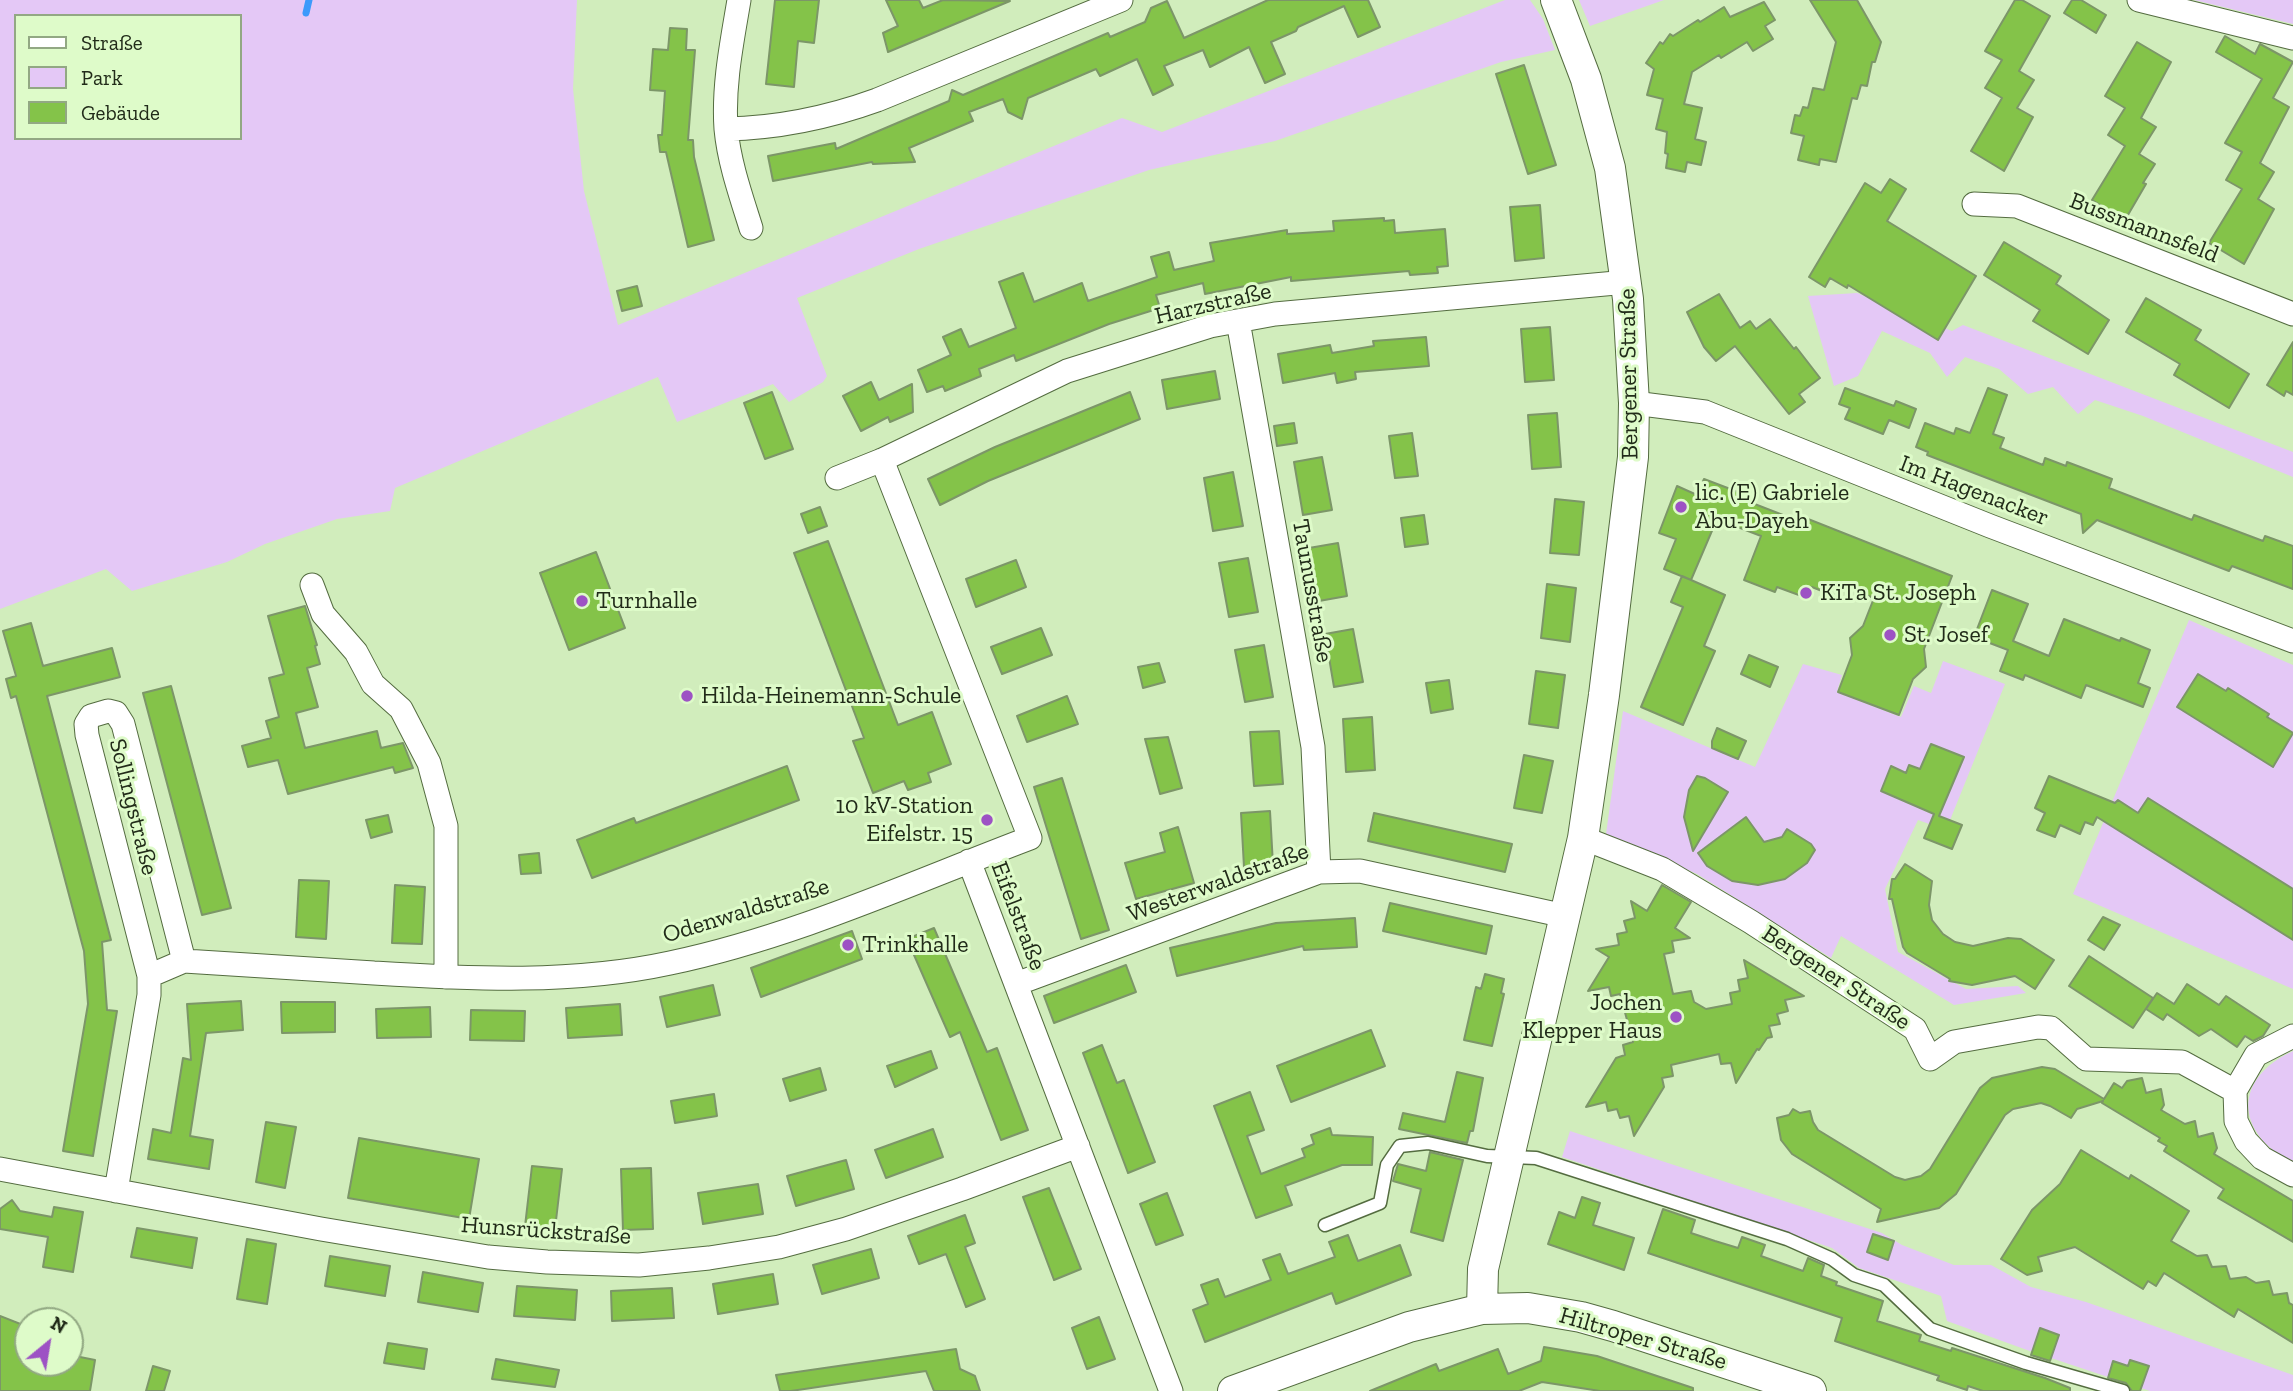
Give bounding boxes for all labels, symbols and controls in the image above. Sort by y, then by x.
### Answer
legend [14,14,242,140]
text: Straße [81,30,143,55]
text: Park [81,65,123,90]
text: Gebäude [81,100,160,125]
street label: Bussmannsfeld [2065,186,2223,270]
street label: Harzstraße [1152,277,1274,331]
street label: Bergener Straße [1613,288,1645,460]
street label: Im Hagenacker [1895,449,2053,533]
place label: lic. (E) Gabriele Abu-Dayeh [1695,479,1849,535]
marker: lic. (E) Gabriele Abu-Dayeh [1673,499,1689,515]
street label: Taunusstraße [1285,517,1339,665]
place label: KiTa St. Joseph [1820,579,1976,607]
marker: KiTa St. Joseph [1798,585,1814,601]
place label: Turnhalle [596,587,697,615]
marker: Turnhalle [574,593,590,609]
place label: St. Josef [1904,621,1988,649]
marker: St. Josef [1882,627,1898,643]
place label: Hilda-Heinemann-Schule [701,682,961,710]
marker: Hilda-Heinemann-Schule [679,688,695,704]
street label: Sollingstraße [102,736,164,878]
place label: 10 kV-Station Eifelstr. 15 [836,792,973,848]
marker: 10 kV-Station Eifelstr. 15 [979,812,995,828]
street label: Westerwaldstraße [1123,837,1313,929]
street label: Eifelstraße [984,858,1052,974]
street label: Odenwaldstraße [659,872,833,950]
street label: Bergener Straße [1756,919,1916,1037]
place label: Trinkhalle [862,931,969,959]
marker: Trinkhalle [840,937,856,953]
place label: Jochen Klepper Haus [1522,989,1662,1045]
marker: Jochen Klepper Haus [1668,1009,1684,1025]
street label: Hunsrückstraße [460,1211,632,1251]
street label: Hiltroper Straße [1556,1301,1730,1377]
north arrow [14,1307,84,1377]
text: N [47,1312,71,1339]

